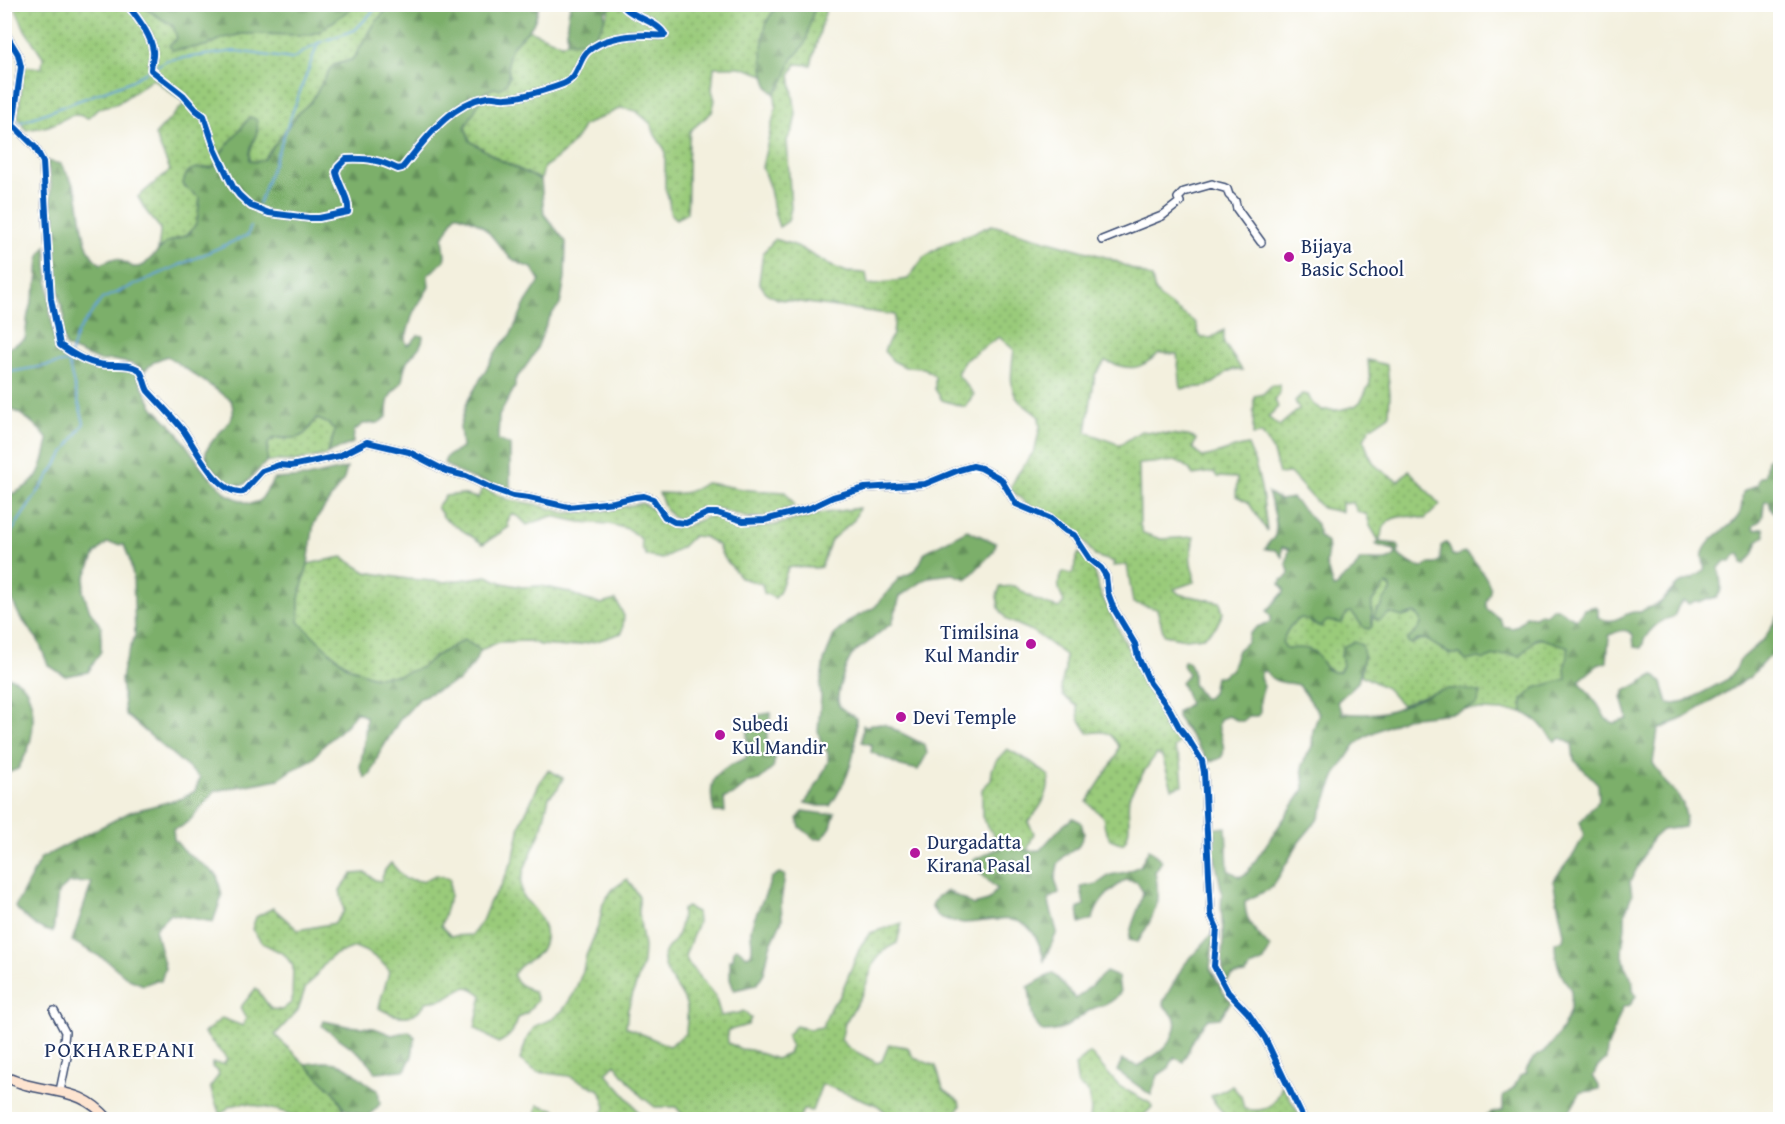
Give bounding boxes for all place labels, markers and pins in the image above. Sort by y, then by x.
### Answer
place label: Bijaya Basic School [1301,231,1405,283]
marker: Bijaya Basic School [1282,250,1296,264]
place label: Timilsina Kul Mandir [925,617,1020,669]
marker: Timilsina Kul Mandir [1024,637,1038,651]
place label: Devi Temple [913,702,1016,731]
place label: Subedi Kul Mandir [732,709,826,761]
marker: Devi Temple [894,710,908,724]
marker: Subedi Kul Mandir [713,728,727,742]
place label: Durgadatta Kirana Pasal [927,827,1031,879]
marker: Durgadatta Kirana Pasal [908,846,922,860]

